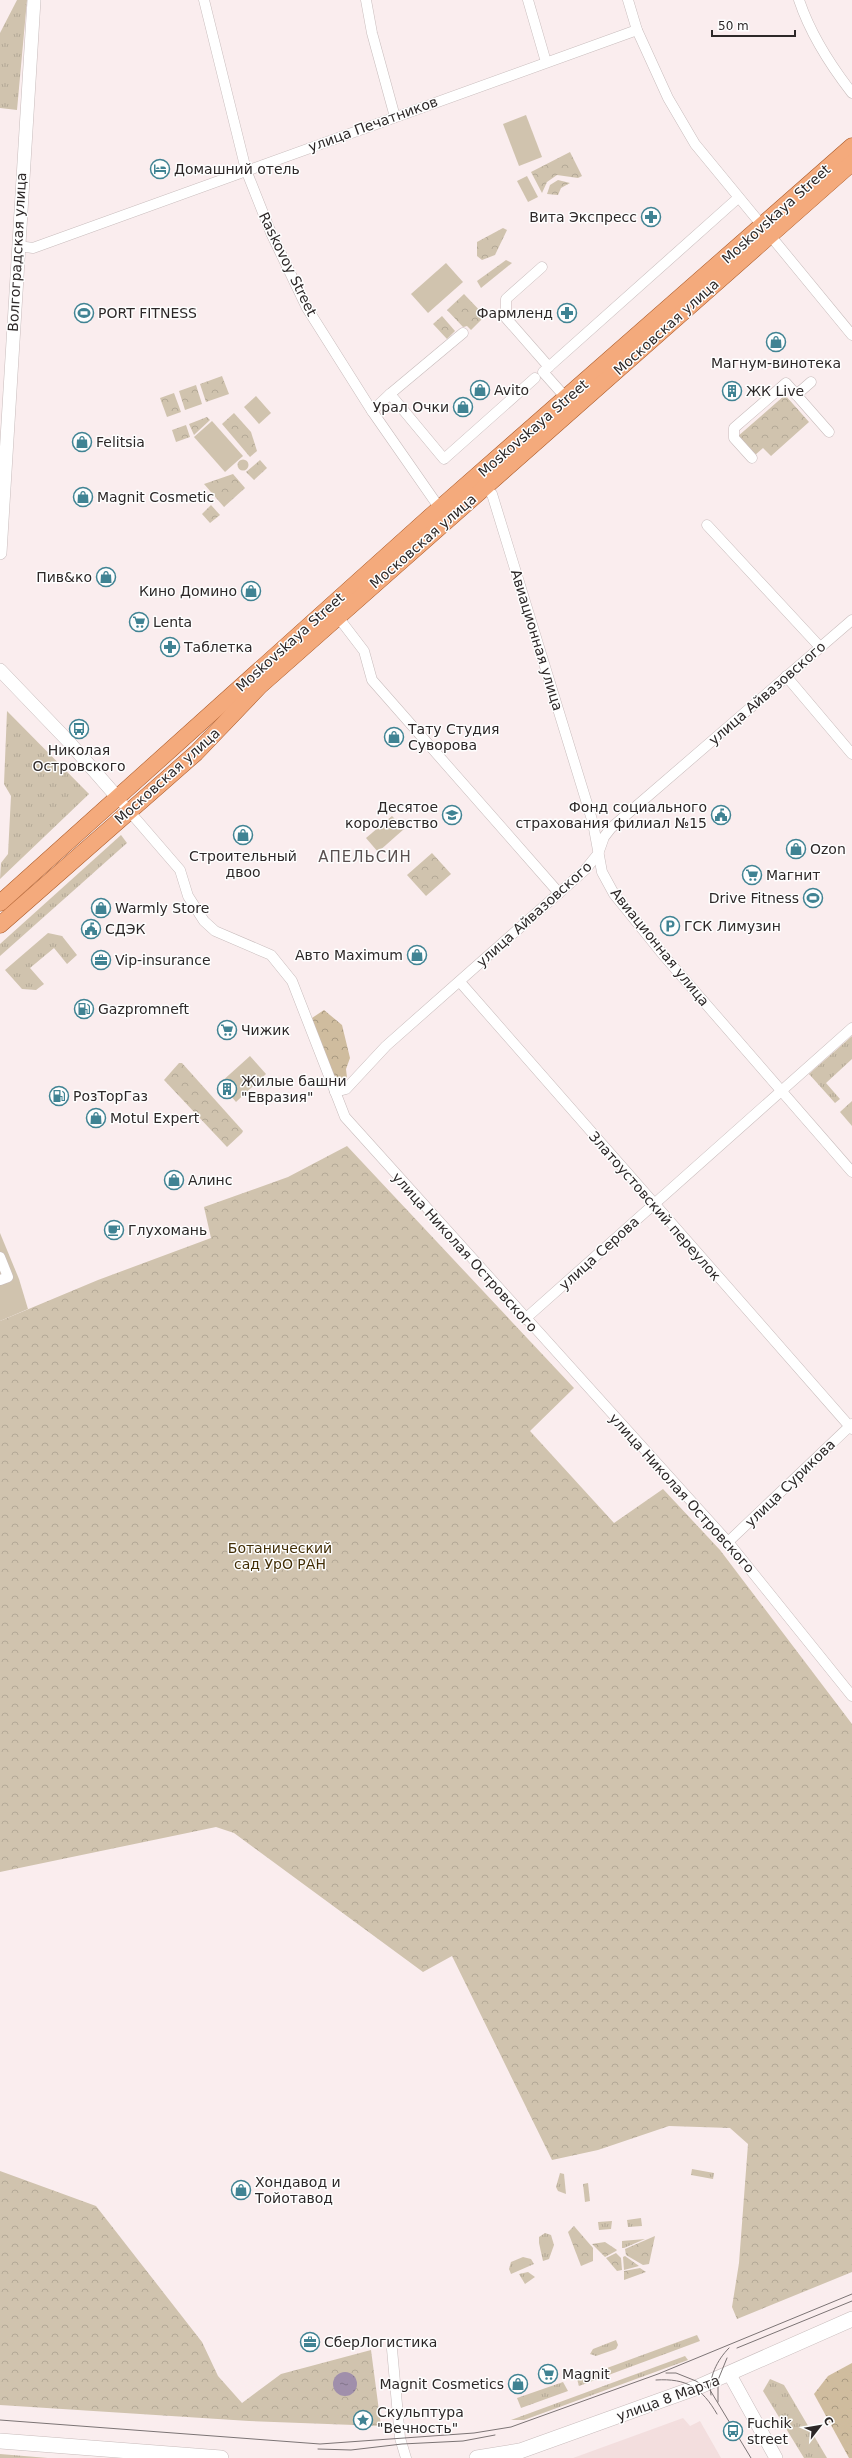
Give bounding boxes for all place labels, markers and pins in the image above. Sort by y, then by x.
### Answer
hotel icon: Домашний отель [149,158,171,180]
place label: Домашний отель [174,161,300,177]
pharmacy icon: Вита Экспресс [640,206,662,228]
place label: Вита Экспресс [529,209,637,225]
sports icon: PORT FITNESS [73,302,95,324]
pharmacy icon: Фармленд [556,302,578,324]
place label: PORT FITNESS [98,305,197,321]
place label: Фармленд [477,305,553,321]
shop icon: Магнум-винотека [765,331,787,353]
place label: Магнум-винотека [711,355,841,371]
shop icon: Avito [469,379,491,401]
building icon: ЖК Live [721,380,743,402]
place label: Avito [494,382,529,398]
place label: ЖК Live [746,383,804,399]
shop icon: Урал Очки [452,396,474,418]
place label: Урал Очки [373,399,449,415]
shop icon: Felitsia [71,431,93,453]
place label: Felitsia [96,434,145,450]
shop icon: Magnit Cosmetic [72,486,94,508]
place label: Magnit Cosmetic [97,489,214,505]
shop icon: Пив&ко [95,566,117,588]
place label: Пив&ко [36,569,92,585]
shop icon: Кино Домино [240,580,262,602]
place label: Кино Домино [139,583,237,599]
supermarket icon: Lenta [128,611,150,633]
place label: Lenta [153,614,192,630]
pharmacy icon: Таблетка [159,636,181,658]
place label: Таблетка [183,639,253,655]
bus stop icon: Николая Островского [68,718,90,740]
place label: Тату Студия Суворова [407,721,499,753]
shop icon: Тату Студия Суворова [383,726,405,748]
place label: Николая Островского [32,742,126,774]
place label: Десятое королевство [345,799,438,831]
place label: Фонд социального страхования филиал №15 [515,799,707,831]
school or university icon: Десятое королевство [441,804,463,826]
public building icon: Фонд социального страхования филиал №15 [710,804,732,826]
shop icon: Строительный двоо [232,824,254,846]
shop icon: Ozon [785,838,807,860]
place label: Ozon [810,841,846,857]
place label: Строительный двоо [189,848,297,880]
supermarket icon: Магнит [741,864,763,886]
place label: Магнит [766,867,820,883]
sports icon: Drive Fitness [802,887,824,909]
place label: Drive Fitness [709,890,799,906]
shop icon: Warmly Store [90,897,112,919]
place label: Warmly Store [115,900,209,916]
parking icon: ГСК Лимузин [659,915,681,937]
public building icon: СДЭК [80,918,102,940]
place label: ГСК Лимузин [684,918,781,934]
place label: СДЭК [105,921,145,937]
shop icon: Авто Maximum [406,944,428,966]
place label: Авто Maximum [295,947,403,963]
office icon: Vip-insurance [90,949,112,971]
place label: Vip-insurance [115,952,211,968]
fuel station icon: Gazpromneft [73,998,95,1020]
place label: Gazpromneft [98,1001,189,1017]
supermarket icon: Чижик [216,1019,238,1041]
place label: Чижик [241,1022,290,1038]
place label: Жилые башни "Евразия" [241,1073,347,1105]
building icon: Жилые башни "Евразия" [216,1078,238,1100]
fuel station icon: РозТорГаз [48,1085,70,1107]
place label: РозТорГаз [73,1088,148,1104]
shop icon: Motul Expert [85,1107,107,1129]
place label: Motul Expert [110,1110,200,1126]
shop icon: Алинс [163,1169,185,1191]
place label: Алинс [188,1172,232,1188]
cafe icon: Глухомань [103,1219,125,1241]
place label: Глухомань [128,1222,207,1238]
place label: Хондавод и Тойотавод [254,2174,341,2206]
shop icon: Хондавод и Тойотавод [230,2179,252,2201]
office icon: СберЛогистика [299,2331,321,2353]
place label: СберЛогистика [324,2334,437,2350]
supermarket icon: Magnit [537,2363,559,2385]
place label: Magnit [562,2366,610,2382]
shop icon: Magnit Cosmetics [507,2373,529,2395]
place label: Magnit Cosmetics [379,2376,504,2392]
place label: Скульптура "Вечность" [377,2404,464,2436]
place icon: Скульптура "Вечность" [352,2409,374,2431]
place label: Fuchik street [747,2415,793,2447]
bus stop icon: Fuchik street [722,2420,744,2442]

